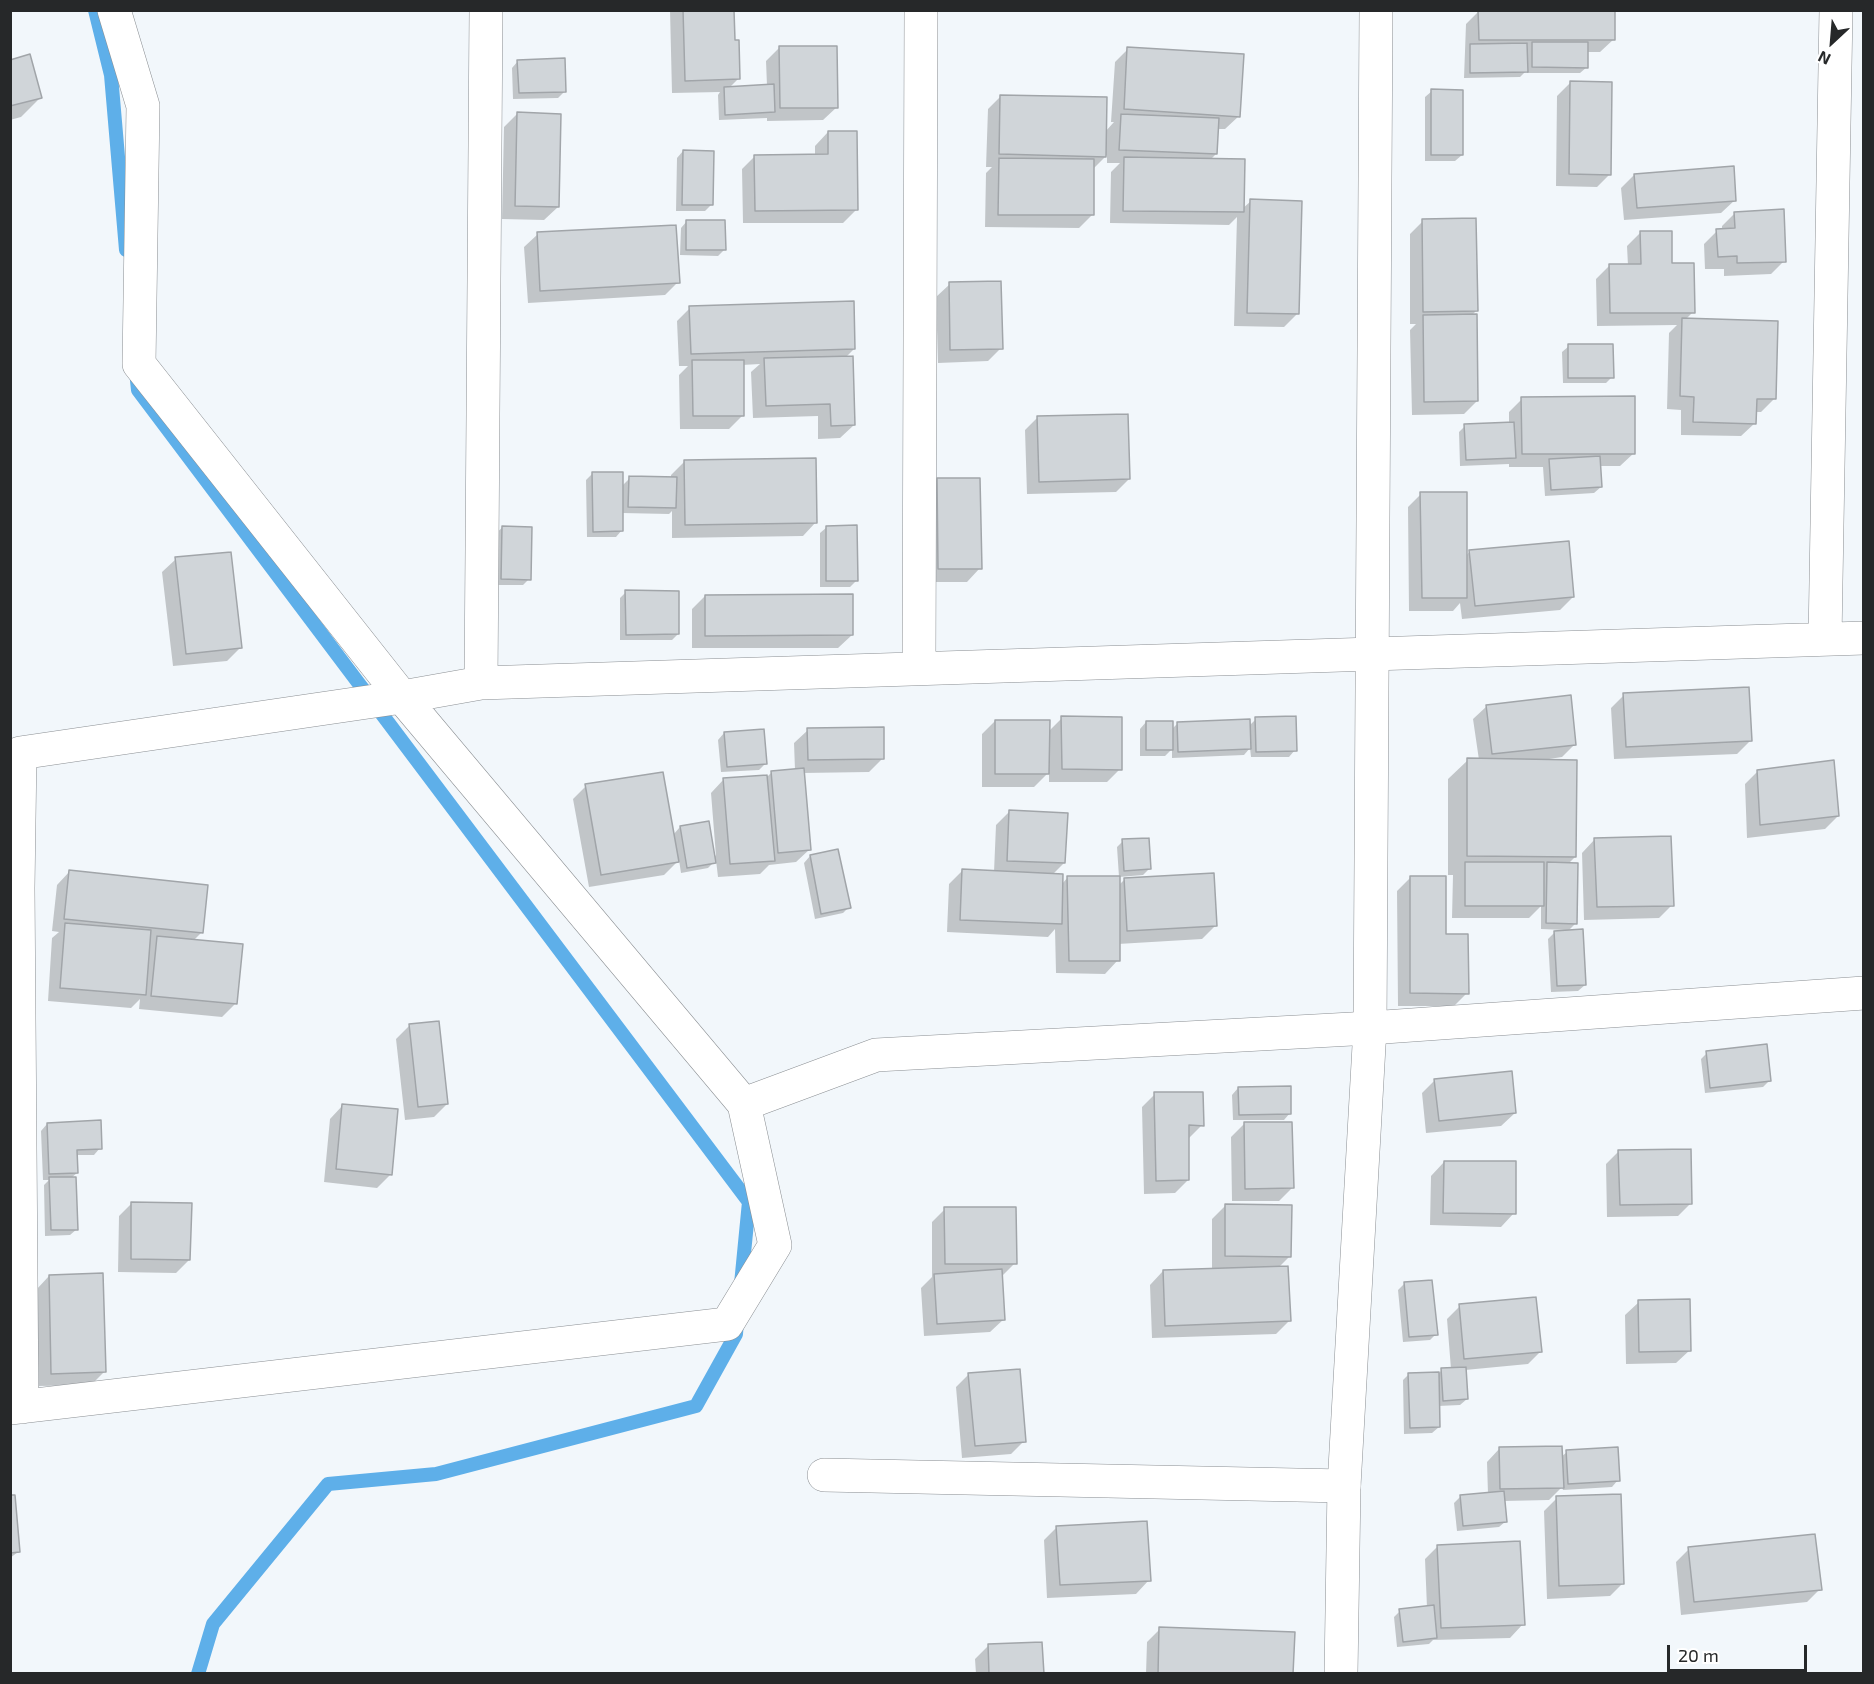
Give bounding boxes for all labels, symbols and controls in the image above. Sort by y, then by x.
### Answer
north arrow [1802,12,1862,72]
text: N [1815,48,1833,70]
scale bar [1670,1633,1810,1671]
text: 20 m [1678,1644,1719,1666]

